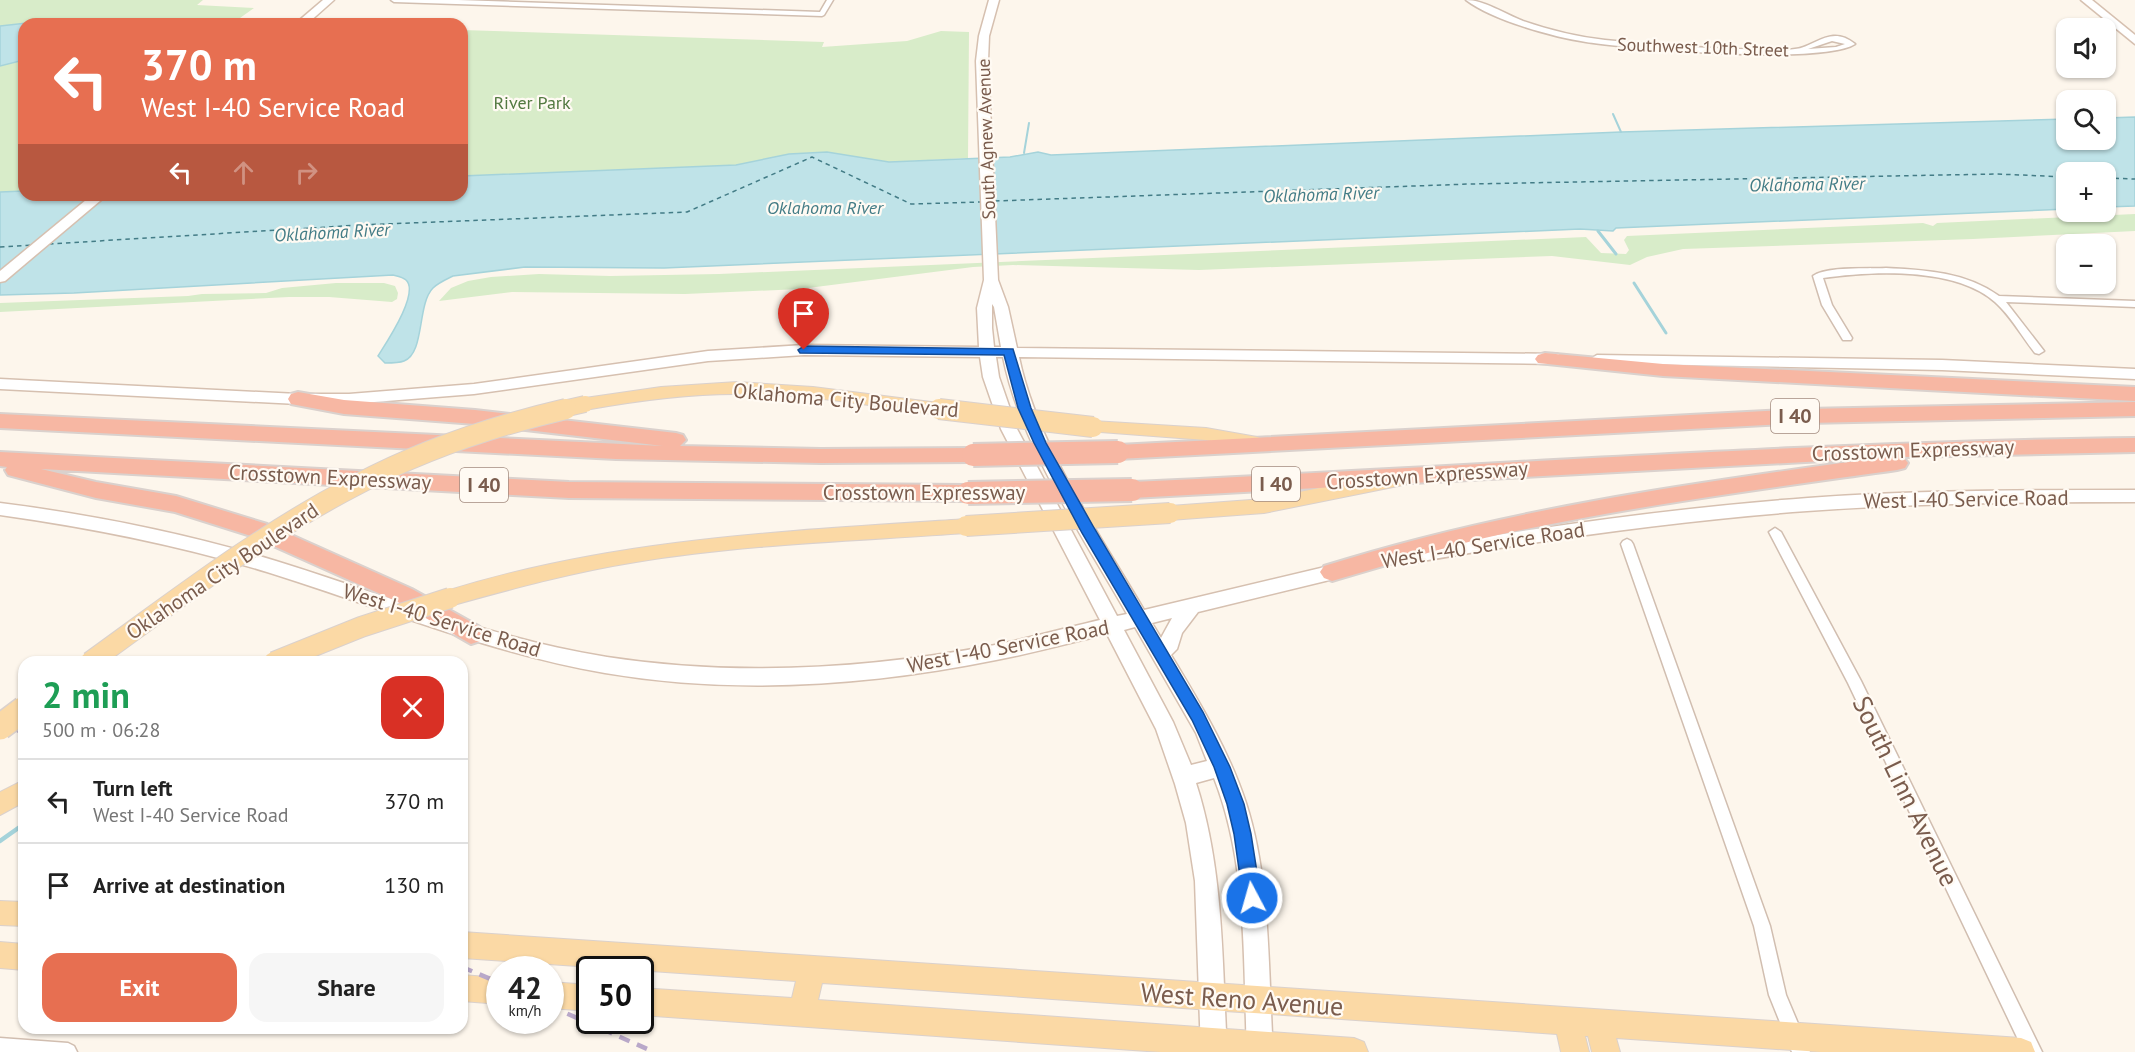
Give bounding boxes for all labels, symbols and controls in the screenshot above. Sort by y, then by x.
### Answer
map controls [2056,18,2116,294]
button: sound [2056,18,2116,78]
street label: Southwest 10th Street [1617,33,1789,61]
text: 370 m [141,37,257,92]
icon: left [42,42,120,120]
street label: South Agnew Avenue [972,58,1000,220]
text: West I-40 Service Road [141,90,405,124]
button: search [2056,90,2116,150]
park label: River Park [493,91,571,114]
icon: left [164,156,197,189]
icon: ahead [227,156,260,189]
icon: right [290,156,323,189]
button: + [2056,162,2116,222]
water label: Oklahoma River [1749,171,1866,197]
water label: Oklahoma River [1263,180,1380,208]
water label: Oklahoma River [767,196,884,219]
water label: Oklahoma River [274,217,392,247]
button: − [2056,234,2116,294]
pin [778,288,829,350]
icon: arrive [787,297,820,330]
street label: Oklahoma City Boulevard [732,377,960,423]
road number: I 40 [1771,399,1819,433]
street label: Crosstown Expressway [1811,433,2015,467]
street label: Crosstown Expressway [1325,454,1529,496]
street label: Crosstown Expressway [228,458,432,496]
road number: I 40 [1252,467,1300,501]
road number: I 40 [460,468,508,502]
street label: Crosstown Expressway [823,479,1026,506]
street label: West I-40 Service Road [1863,484,2069,514]
street label: Oklahoma City Boulevard [121,497,323,645]
street label: West I-40 Service Road [1379,516,1587,574]
street label: West I-40 Service Road [340,577,544,663]
street label: West I-40 Service Road [905,613,1111,679]
text: 2 min [42,671,130,718]
button: close [381,676,444,739]
street label: South Linn Avenue [1846,690,1966,892]
text: 500 m · 06:28 [42,717,160,743]
text: Turn left [93,774,173,802]
icon: left [42,785,75,818]
text: 370 m [384,787,444,815]
text: West I-40 Service Road [93,802,289,828]
position arrow [1220,866,1284,930]
icon: arrive [42,869,75,902]
text: Arrive at destination [93,871,285,899]
text: 130 m [384,871,444,899]
button: Exit [42,953,237,1022]
button: Share [249,953,444,1022]
speed limit sign: 50 [576,956,654,1034]
text: 42 [508,968,542,1007]
street label: West Reno Avenue [1139,975,1345,1023]
text: km/h [509,1001,541,1020]

